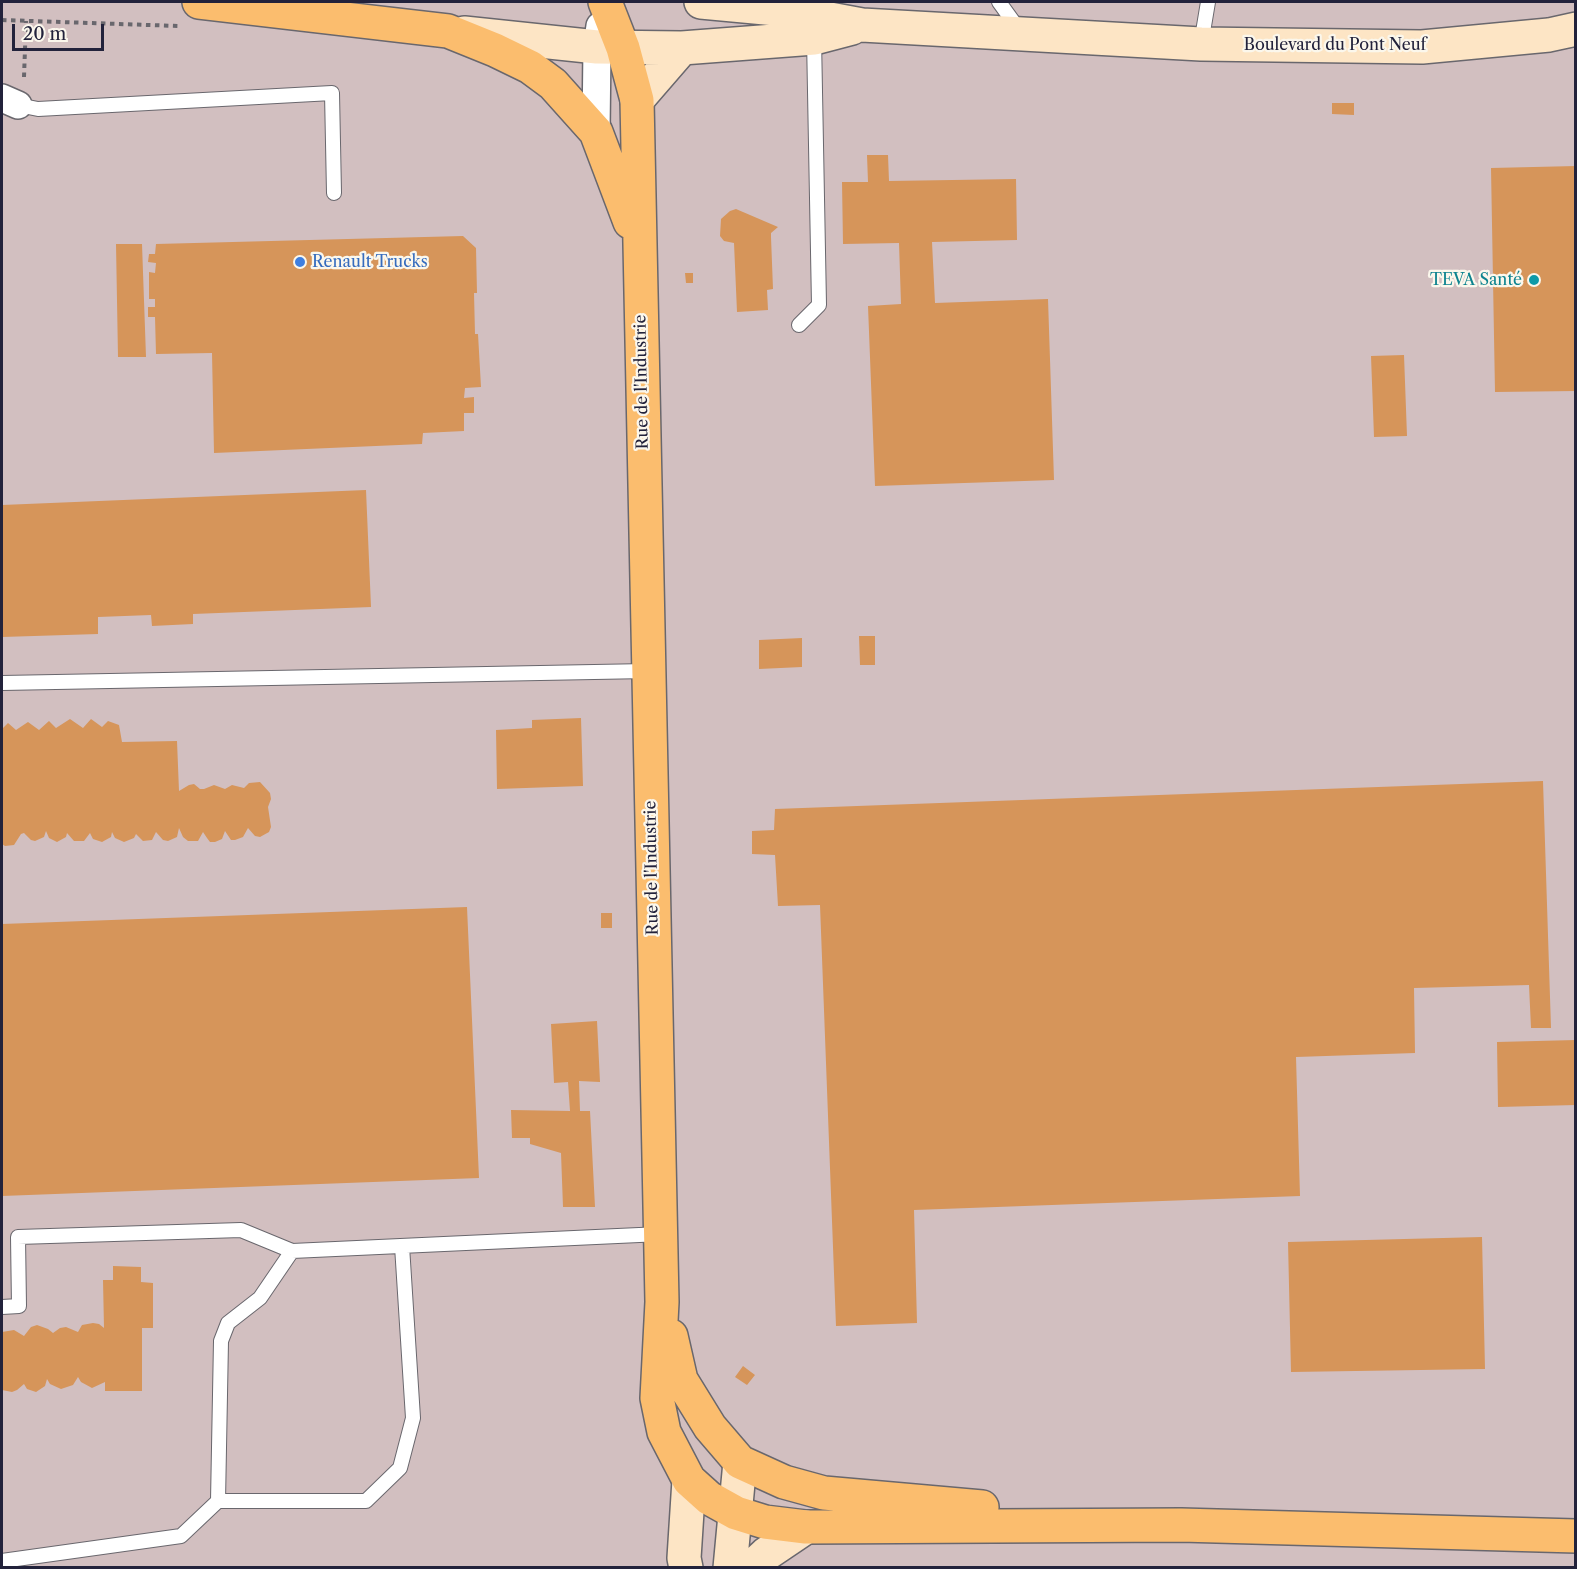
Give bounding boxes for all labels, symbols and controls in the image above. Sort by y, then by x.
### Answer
scale bar [15,12,106,50]
text: 20 m [23,23,66,45]
street label: Boulevard du Pont Neuf [1244,35,1426,55]
place label: Renault Trucks [312,252,428,272]
marker: Renault Trucks [293,255,307,269]
place label: TEVA Santé [1430,270,1522,290]
marker: TEVA Santé [1527,273,1541,287]
street label: Rue de l'Industrie [631,314,653,450]
street label: Rue de l'Industrie [641,800,663,936]

